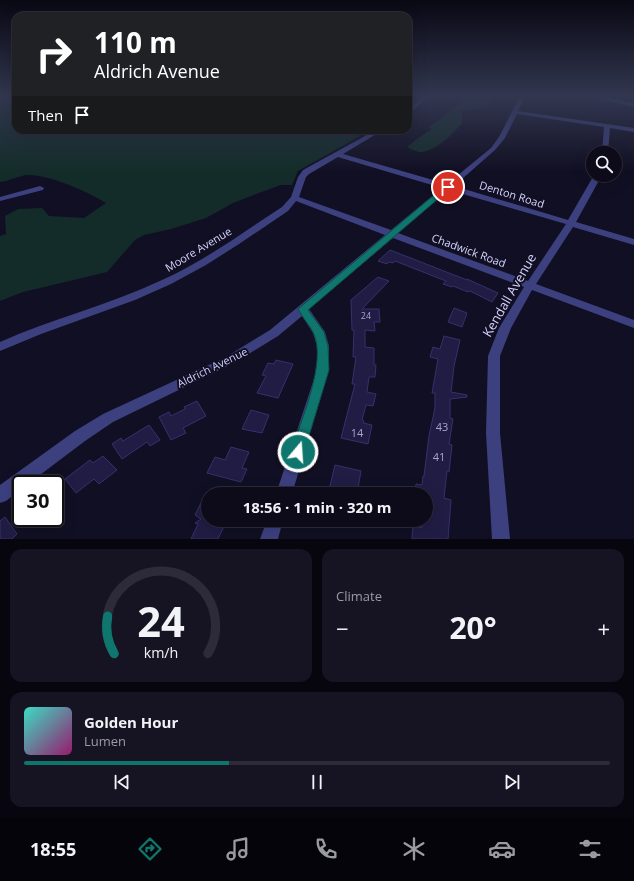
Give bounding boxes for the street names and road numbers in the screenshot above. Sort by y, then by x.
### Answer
street label: Denton Road [478,177,546,211]
street label: Moore Avenue [162,223,234,275]
street label: Chadwick Road [430,230,508,270]
street label: Kendall Avenue [478,250,540,340]
street label: Aldrich Avenue [174,343,250,391]

